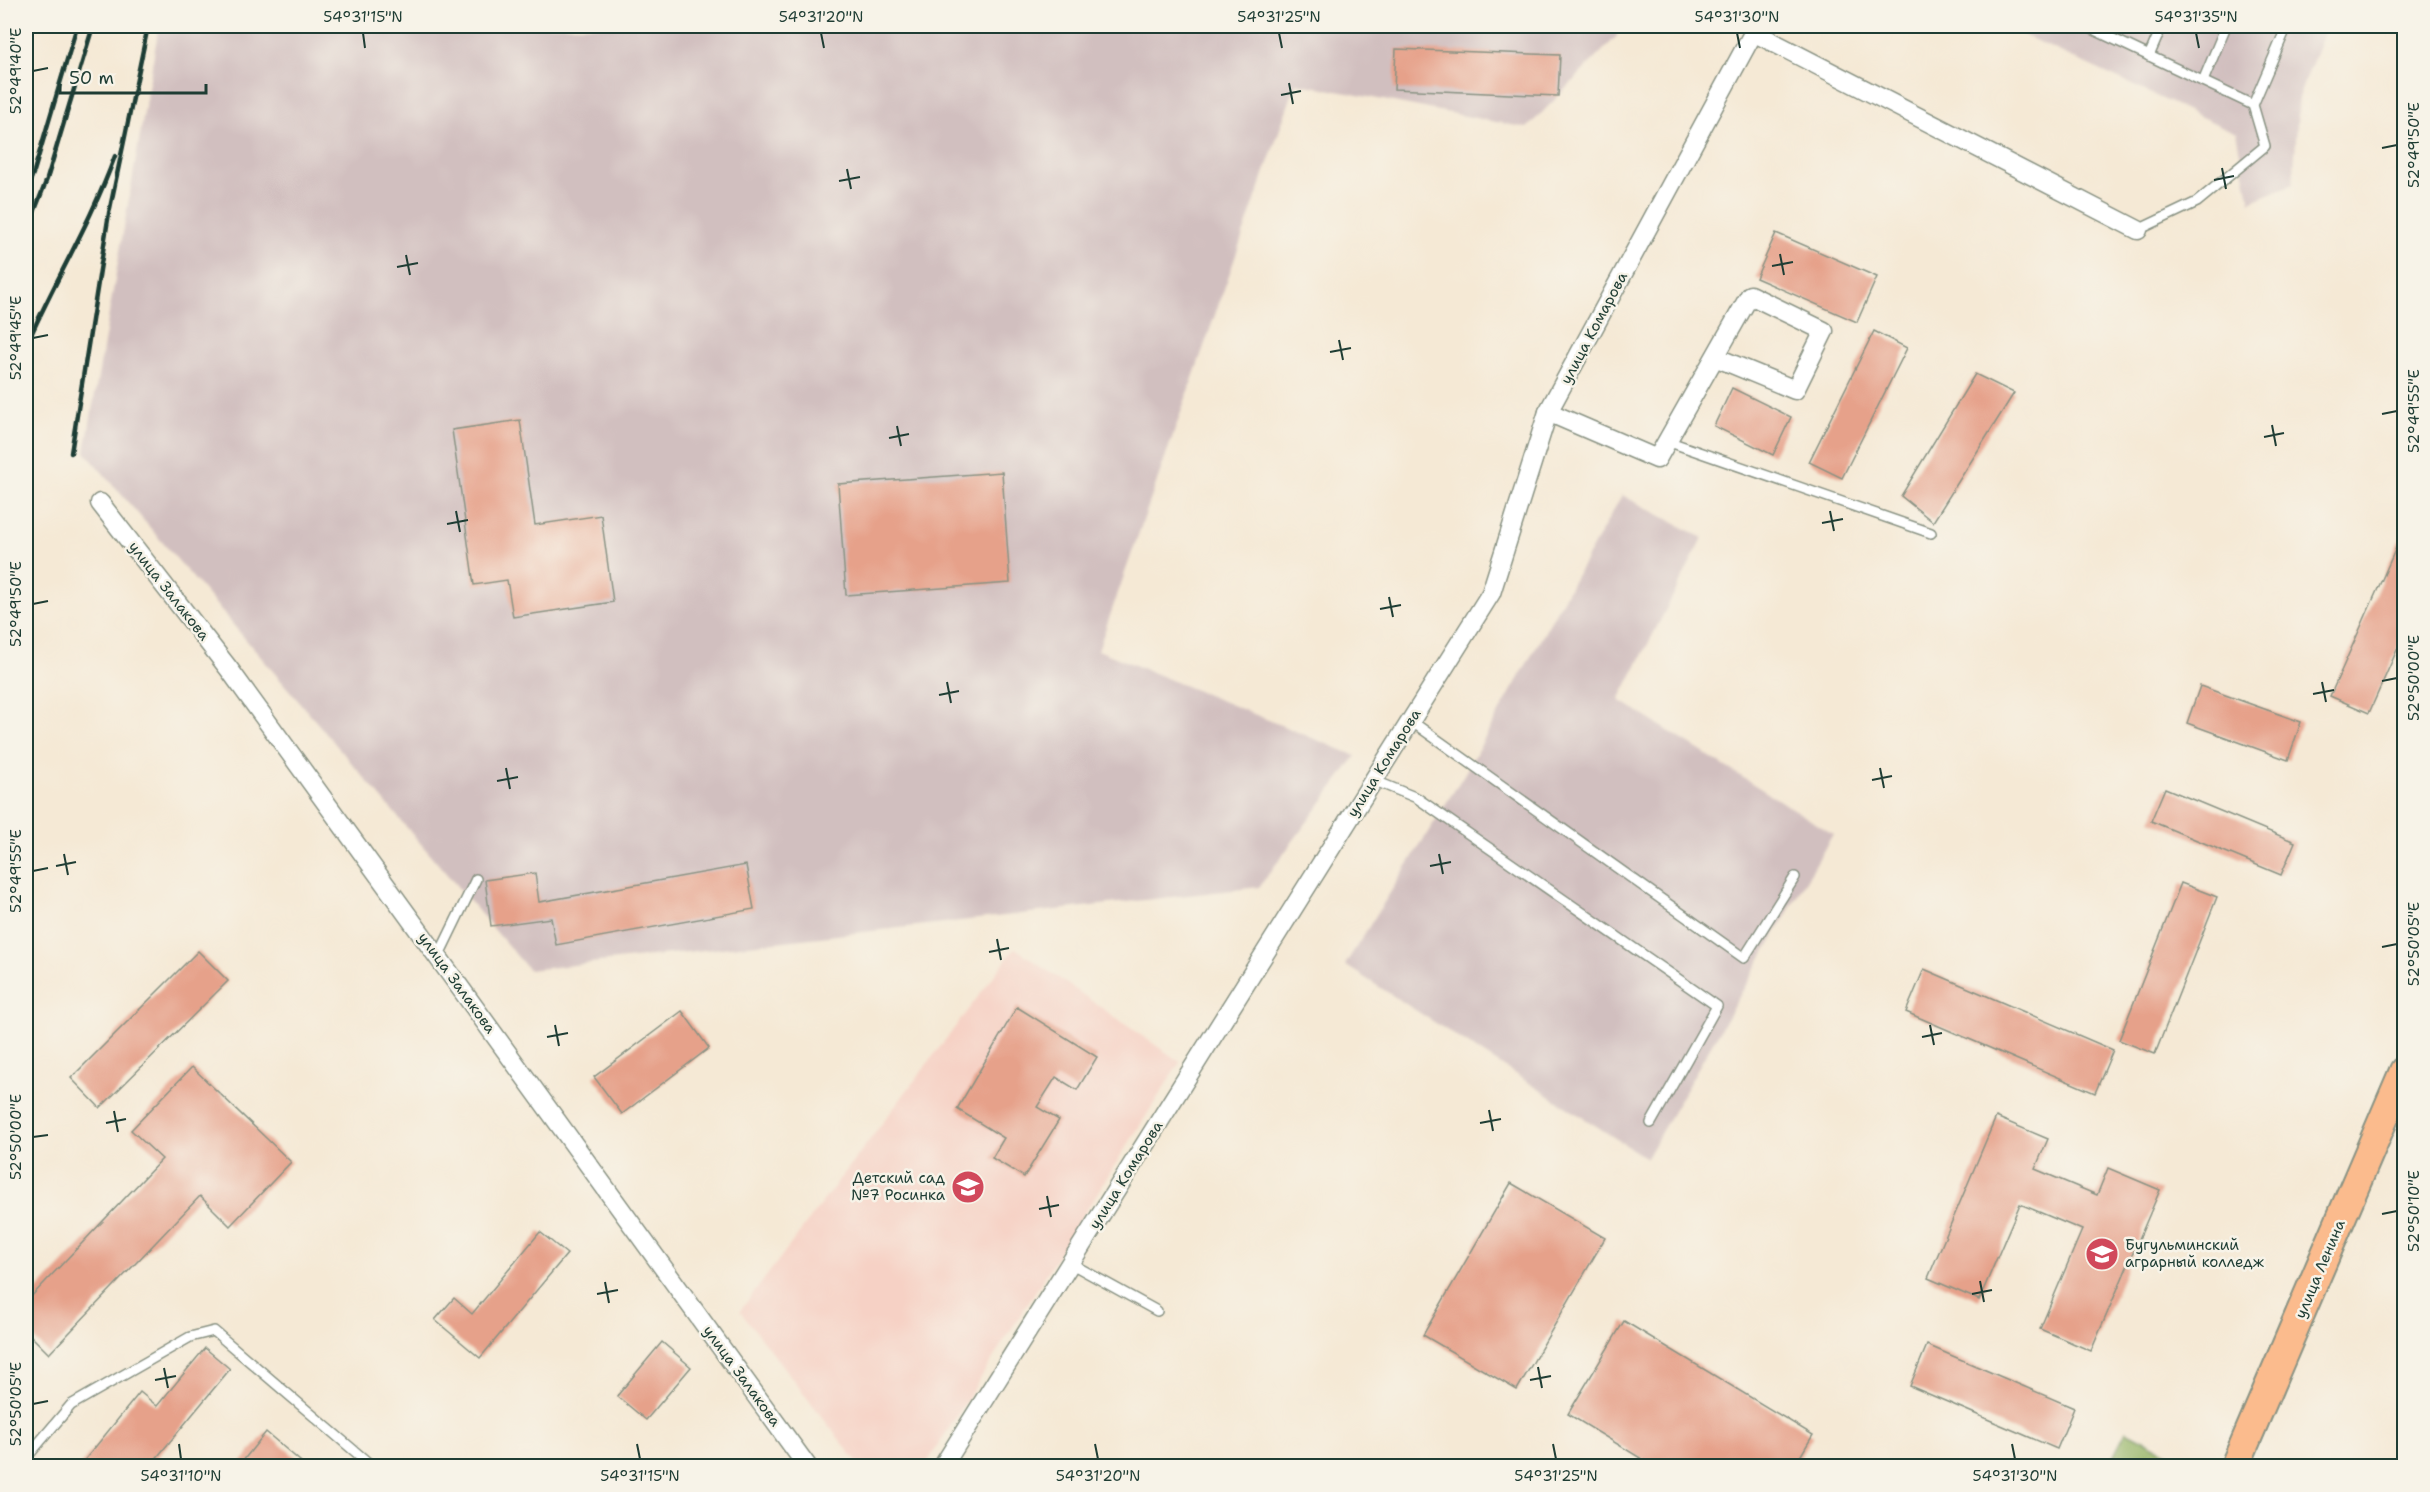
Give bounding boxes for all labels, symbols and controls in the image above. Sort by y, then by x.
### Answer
text: 54°31'15"N [323,7,403,27]
text: 54°31'20"N [779,7,863,27]
text: 54°31'25"N [1237,7,1321,27]
text: 54°31'30"N [1695,7,1779,27]
text: 54°31'35"N [2154,7,2238,27]
text: 52°49'40"E [6,28,26,114]
scale bar [60,57,206,95]
text: 50 m [69,66,114,90]
text: 52°49'50"E [2404,102,2424,188]
street label: улица Комарова [1556,268,1632,388]
text: 52°49'45"E [6,296,26,380]
text: 52°49'55"E [2404,369,2424,453]
street label: улица Залакова [124,537,214,645]
text: 52°49'50"E [6,561,26,647]
text: 52°50'00"E [2404,635,2424,721]
street label: улица Комарова [1343,704,1426,821]
text: 52°49'55"E [6,829,26,913]
text: 52°50'05"E [2404,902,2424,986]
street label: улица Залакова [414,928,501,1038]
text: 52°50'00"E [6,1094,26,1180]
street label: улица Комарова [1085,1116,1168,1233]
place label: Детский сад №7 Росинка [851,1168,946,1205]
school or university icon: Детский сад №7 Росинка [950,1169,986,1205]
text: 52°50'10"E [2404,1170,2424,1252]
street label: улица Ленина [2290,1216,2350,1321]
place label: Бугульминский аграрный колледж [2125,1235,2265,1272]
school or university icon: Бугульминский аграрный колледж [2084,1236,2120,1272]
street label: улица Залакова [699,1321,786,1431]
text: 52°50'05"E [6,1362,26,1446]
text: 54°31'10"N [141,1466,221,1486]
text: 54°31'15"N [600,1466,680,1486]
text: 54°31'20"N [1056,1466,1140,1486]
text: 54°31'25"N [1514,1466,1598,1486]
text: 54°31'30"N [1973,1466,2057,1486]

